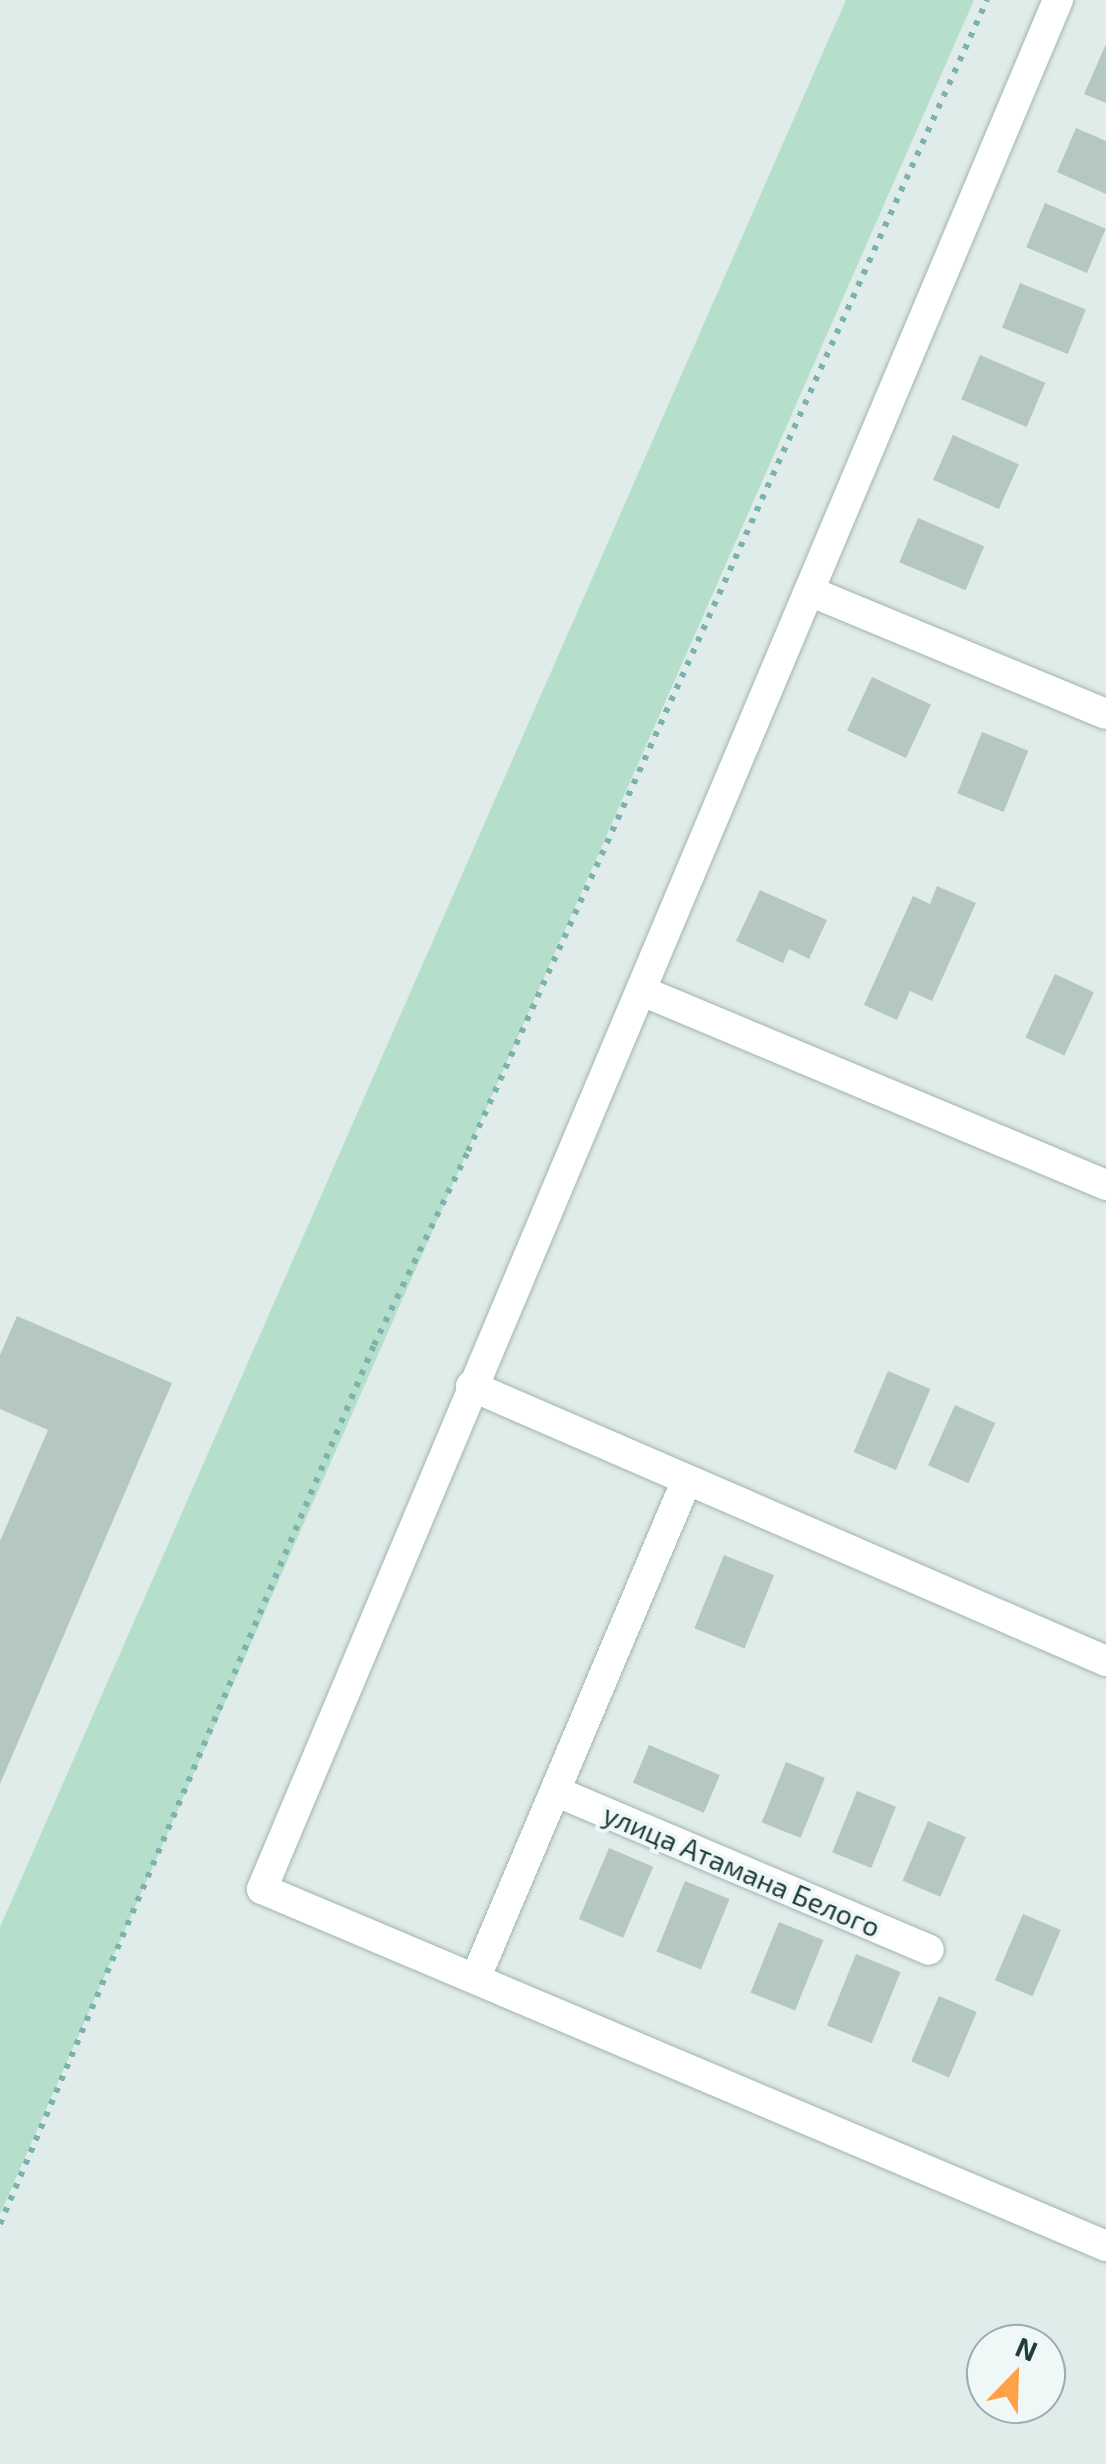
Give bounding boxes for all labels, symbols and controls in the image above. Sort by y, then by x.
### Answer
street label: улица Атамана Белого [598,1796,886,1944]
north arrow [966,2324,1066,2424]
text: N [1011,2329,1043,2368]

